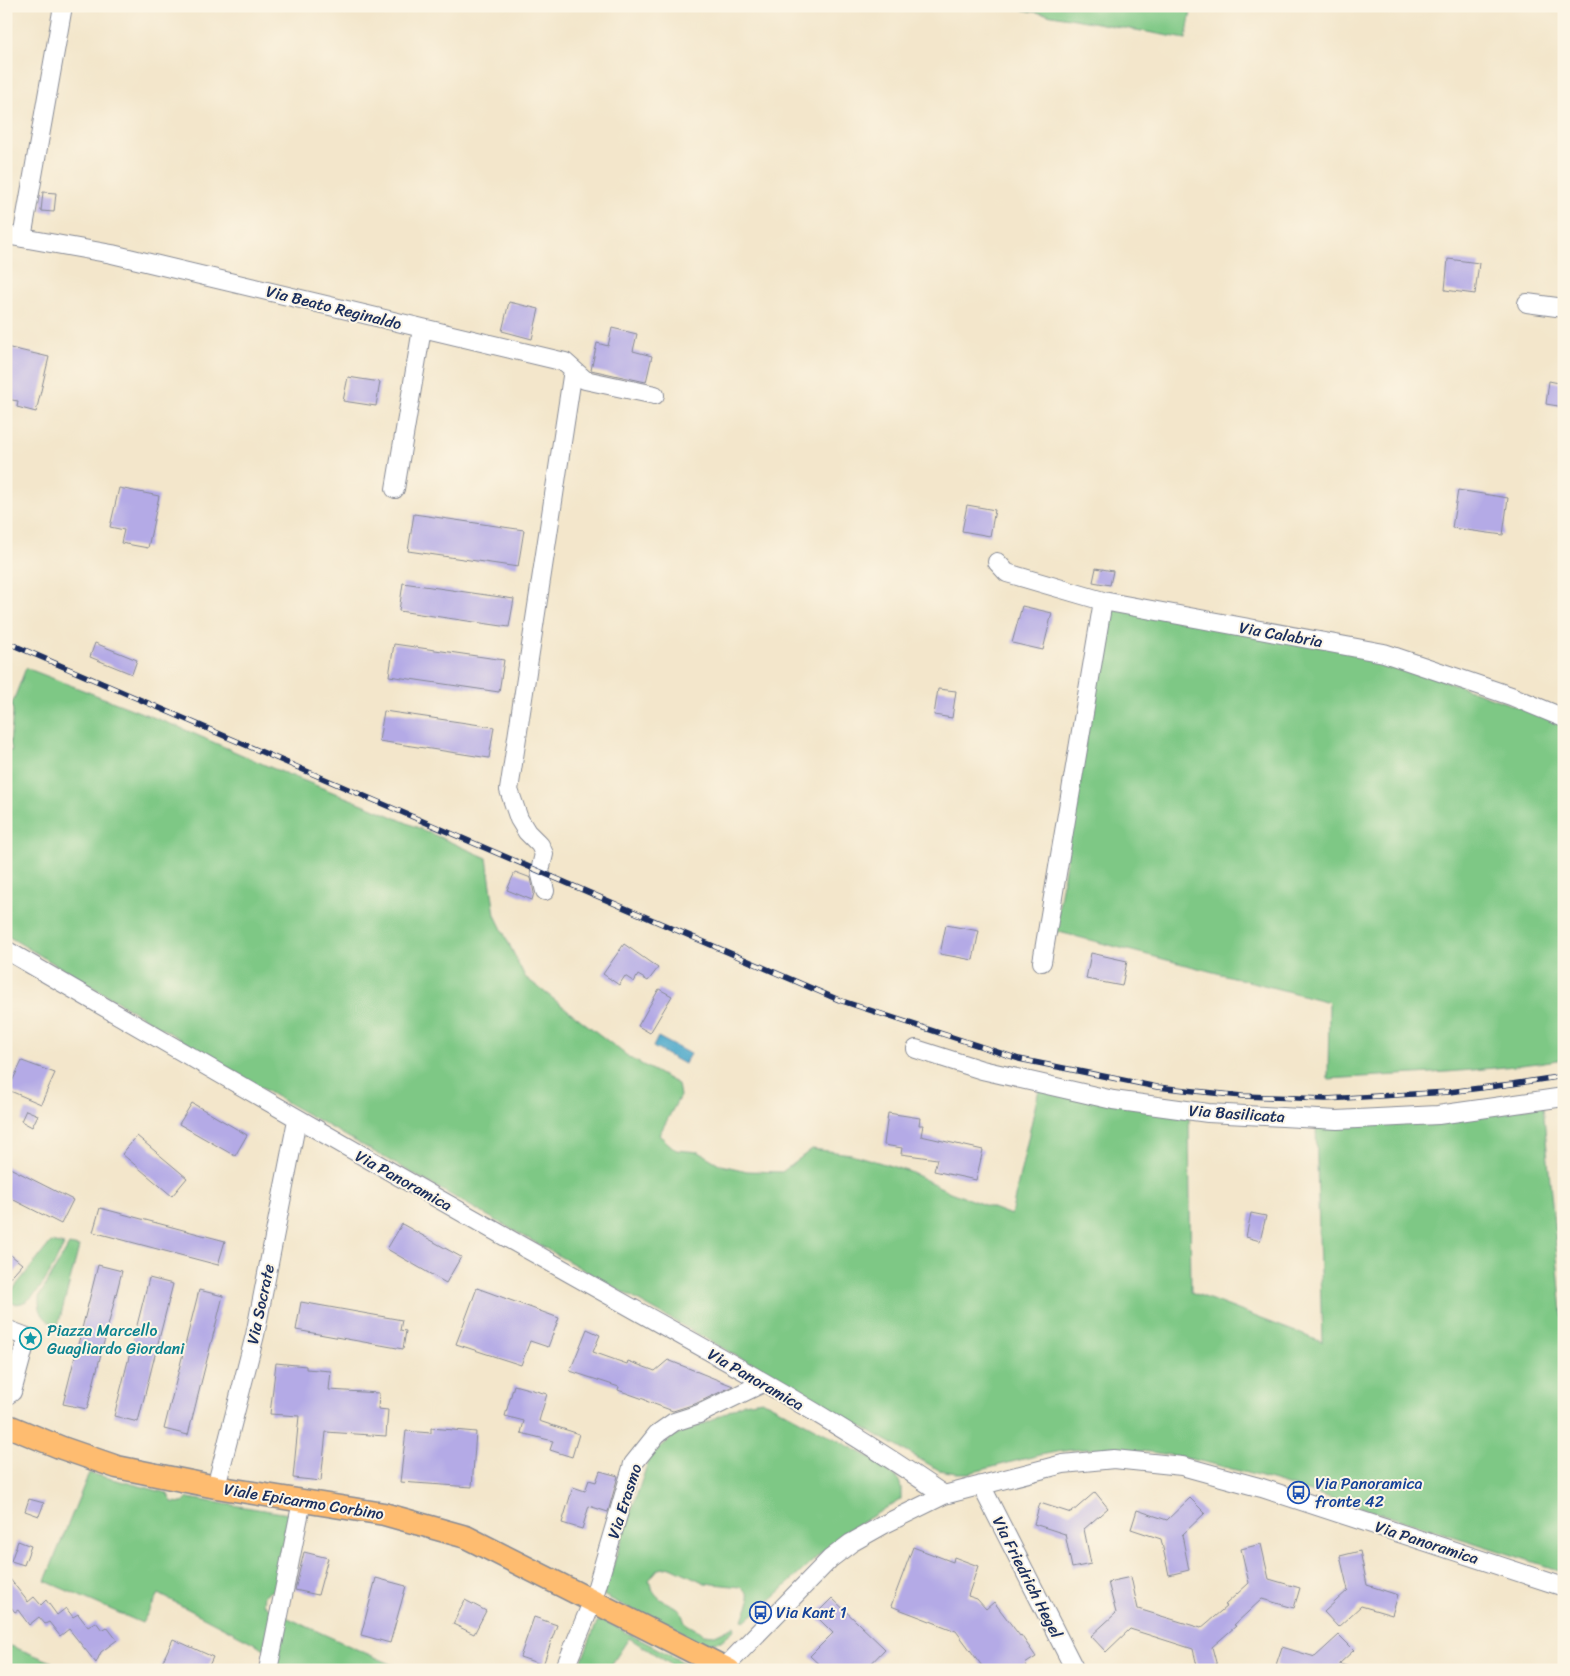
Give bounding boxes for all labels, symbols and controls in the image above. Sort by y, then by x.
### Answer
street label: Via Beato Reginaldo [263,277,405,338]
street label: Via Calabria [1237,613,1325,656]
street label: Via Basilicata [1188,1096,1286,1131]
street label: Via Panoramica [350,1142,458,1219]
street label: Via Socrate [238,1261,283,1347]
place label: Piazza Marcello Guagliardo Giordani [47,1316,185,1363]
place icon: Piazza Marcello Guagliardo Giordani [19,1327,43,1351]
street label: Via Panoramica [702,1340,810,1419]
street label: Via Erasmo [599,1460,650,1542]
place label: Via Panoramica fronte 42 [1315,1469,1423,1516]
street label: Viale Epicarmo Corbino [222,1475,386,1528]
bus stop icon: Via Panoramica fronte 42 [1287,1480,1311,1504]
street label: Via Friedrich Hegel [984,1511,1071,1644]
street label: Via Panoramica [1371,1512,1482,1573]
place label: Via Kant 1 [776,1598,847,1627]
bus stop icon: Via Kant 1 [748,1600,772,1624]

